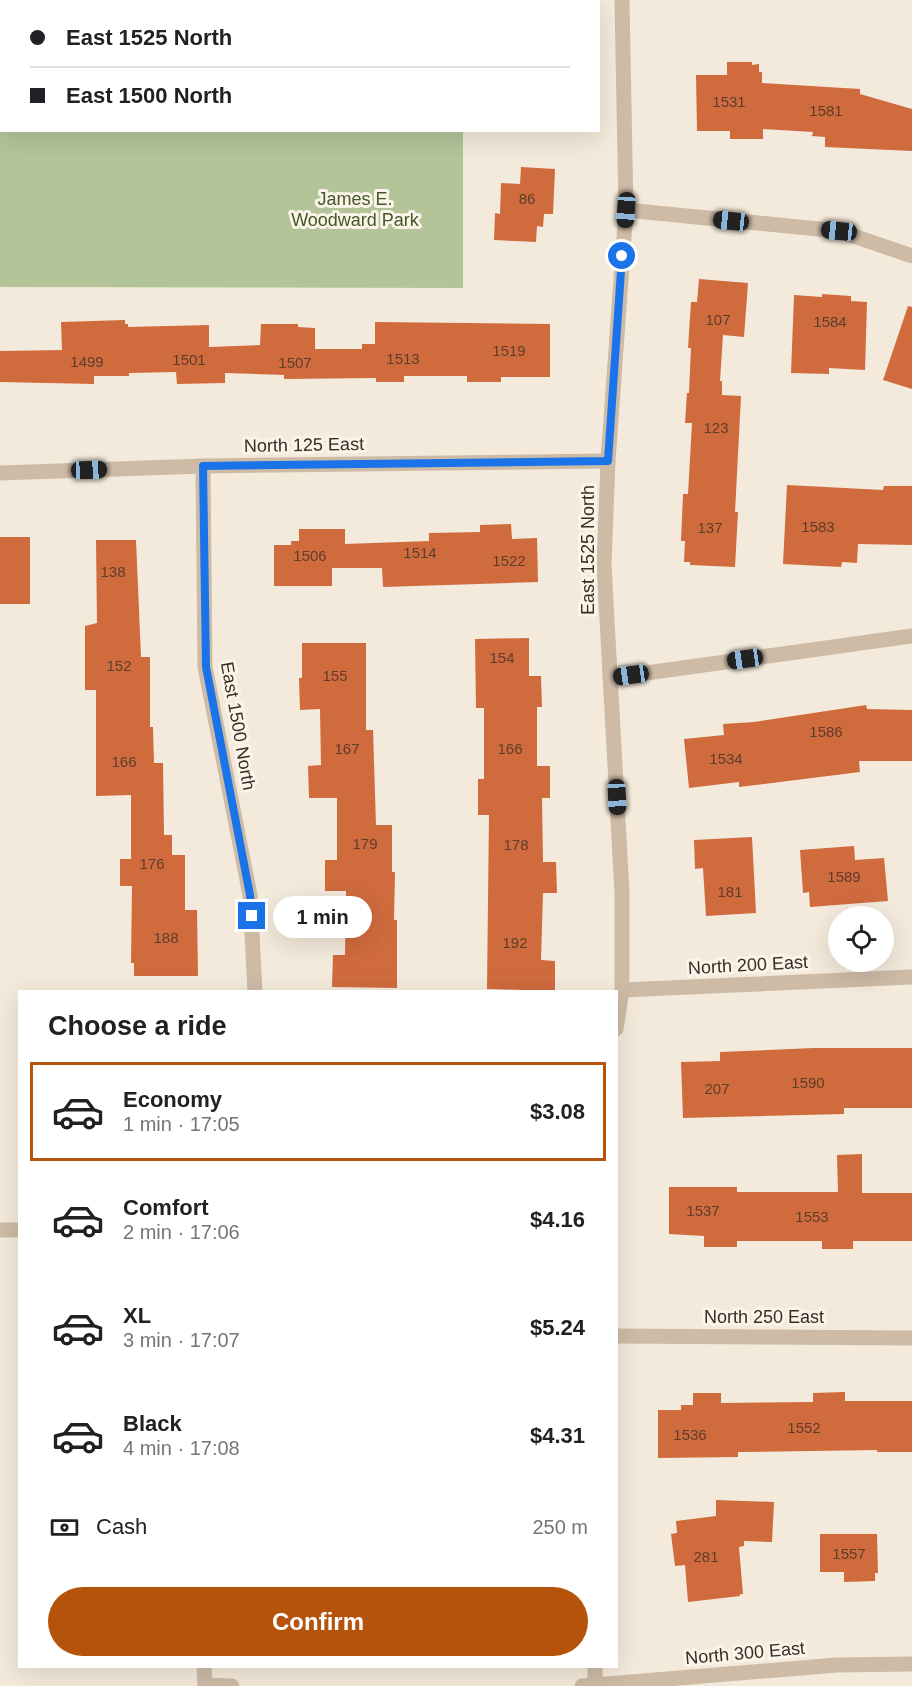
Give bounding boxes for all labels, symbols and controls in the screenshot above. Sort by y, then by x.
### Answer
text: East 1525 North [66,25,232,50]
text: East 1500 North [66,83,232,108]
house number: 1531 [712,93,746,110]
house number: 1581 [809,102,843,119]
park label: James E. Woodward Park [291,189,420,230]
house number: 86 [519,190,535,207]
car [616,191,636,229]
car [712,210,750,232]
car [820,220,858,242]
route start [608,242,635,269]
house number: 107 [705,311,731,328]
house number: 1584 [813,313,847,330]
house number: 1519 [492,342,526,359]
house number: 1513 [386,350,420,367]
house number: 1501 [172,351,206,368]
house number: 1499 [70,353,104,370]
house number: 1507 [278,354,312,371]
house number: 123 [703,419,729,436]
street label: North 125 East [244,434,364,456]
car [71,460,107,480]
street label: East 1525 North [578,485,598,615]
house number: 1583 [801,518,835,535]
house number: 137 [697,519,723,536]
house number: 1514 [403,544,437,561]
house number: 1506 [293,547,327,564]
house number: 1522 [492,552,526,569]
house number: 138 [100,563,126,580]
car [726,648,764,670]
house number: 154 [489,649,515,666]
house number: 152 [106,657,132,674]
street label: East 1500 North [217,660,259,792]
car [612,664,650,686]
house number: 155 [322,667,348,684]
house number: 1586 [809,723,843,740]
house number: 167 [334,740,360,757]
house number: 166 [497,740,523,757]
house number: 1534 [709,750,743,767]
house number: 166 [111,753,137,770]
car [607,779,627,815]
house number: 179 [352,835,378,852]
house number: 178 [503,836,529,853]
house number: 176 [139,855,165,872]
house number: 1589 [827,868,861,885]
house number: 181 [717,883,743,900]
callout: 1 min [273,895,372,937]
route end [238,902,265,929]
text: 1 min [296,906,349,928]
map controls [828,906,894,972]
button: locate [828,906,894,972]
house number: 188 [153,929,179,946]
house number: 192 [502,934,528,951]
street label: North 200 East [688,952,808,978]
text: Choose a ride [48,1011,227,1041]
house number: 1590 [791,1074,825,1091]
house number: 207 [704,1080,730,1097]
icon: car [51,1085,105,1139]
text: Economy [123,1087,222,1112]
text: $3.08 [530,1099,585,1124]
text: 1 min · 17:05 [123,1113,240,1135]
icon: car [51,1193,105,1247]
text: Comfort [123,1195,209,1220]
house number: 1537 [686,1202,720,1219]
text: $4.16 [530,1207,585,1232]
house number: 1553 [795,1208,829,1225]
text: 2 min · 17:06 [123,1221,240,1243]
icon: car [51,1301,105,1355]
text: XL [123,1303,151,1328]
street label: North 250 East [704,1307,824,1327]
text: $5.24 [530,1315,585,1340]
text: 3 min · 17:07 [123,1329,240,1351]
icon: car [51,1409,105,1463]
text: Black [123,1411,182,1436]
house number: 1552 [787,1419,821,1436]
text: $4.31 [530,1423,585,1448]
house number: 1536 [673,1426,707,1443]
text: 4 min · 17:08 [123,1437,240,1459]
icon: cash [48,1511,81,1544]
text: Cash [96,1514,147,1539]
text: 250 m [532,1516,588,1538]
house number: 1557 [832,1545,866,1562]
house number: 281 [693,1548,719,1565]
button: Confirm [48,1587,588,1656]
street label: North 300 East [684,1638,806,1668]

